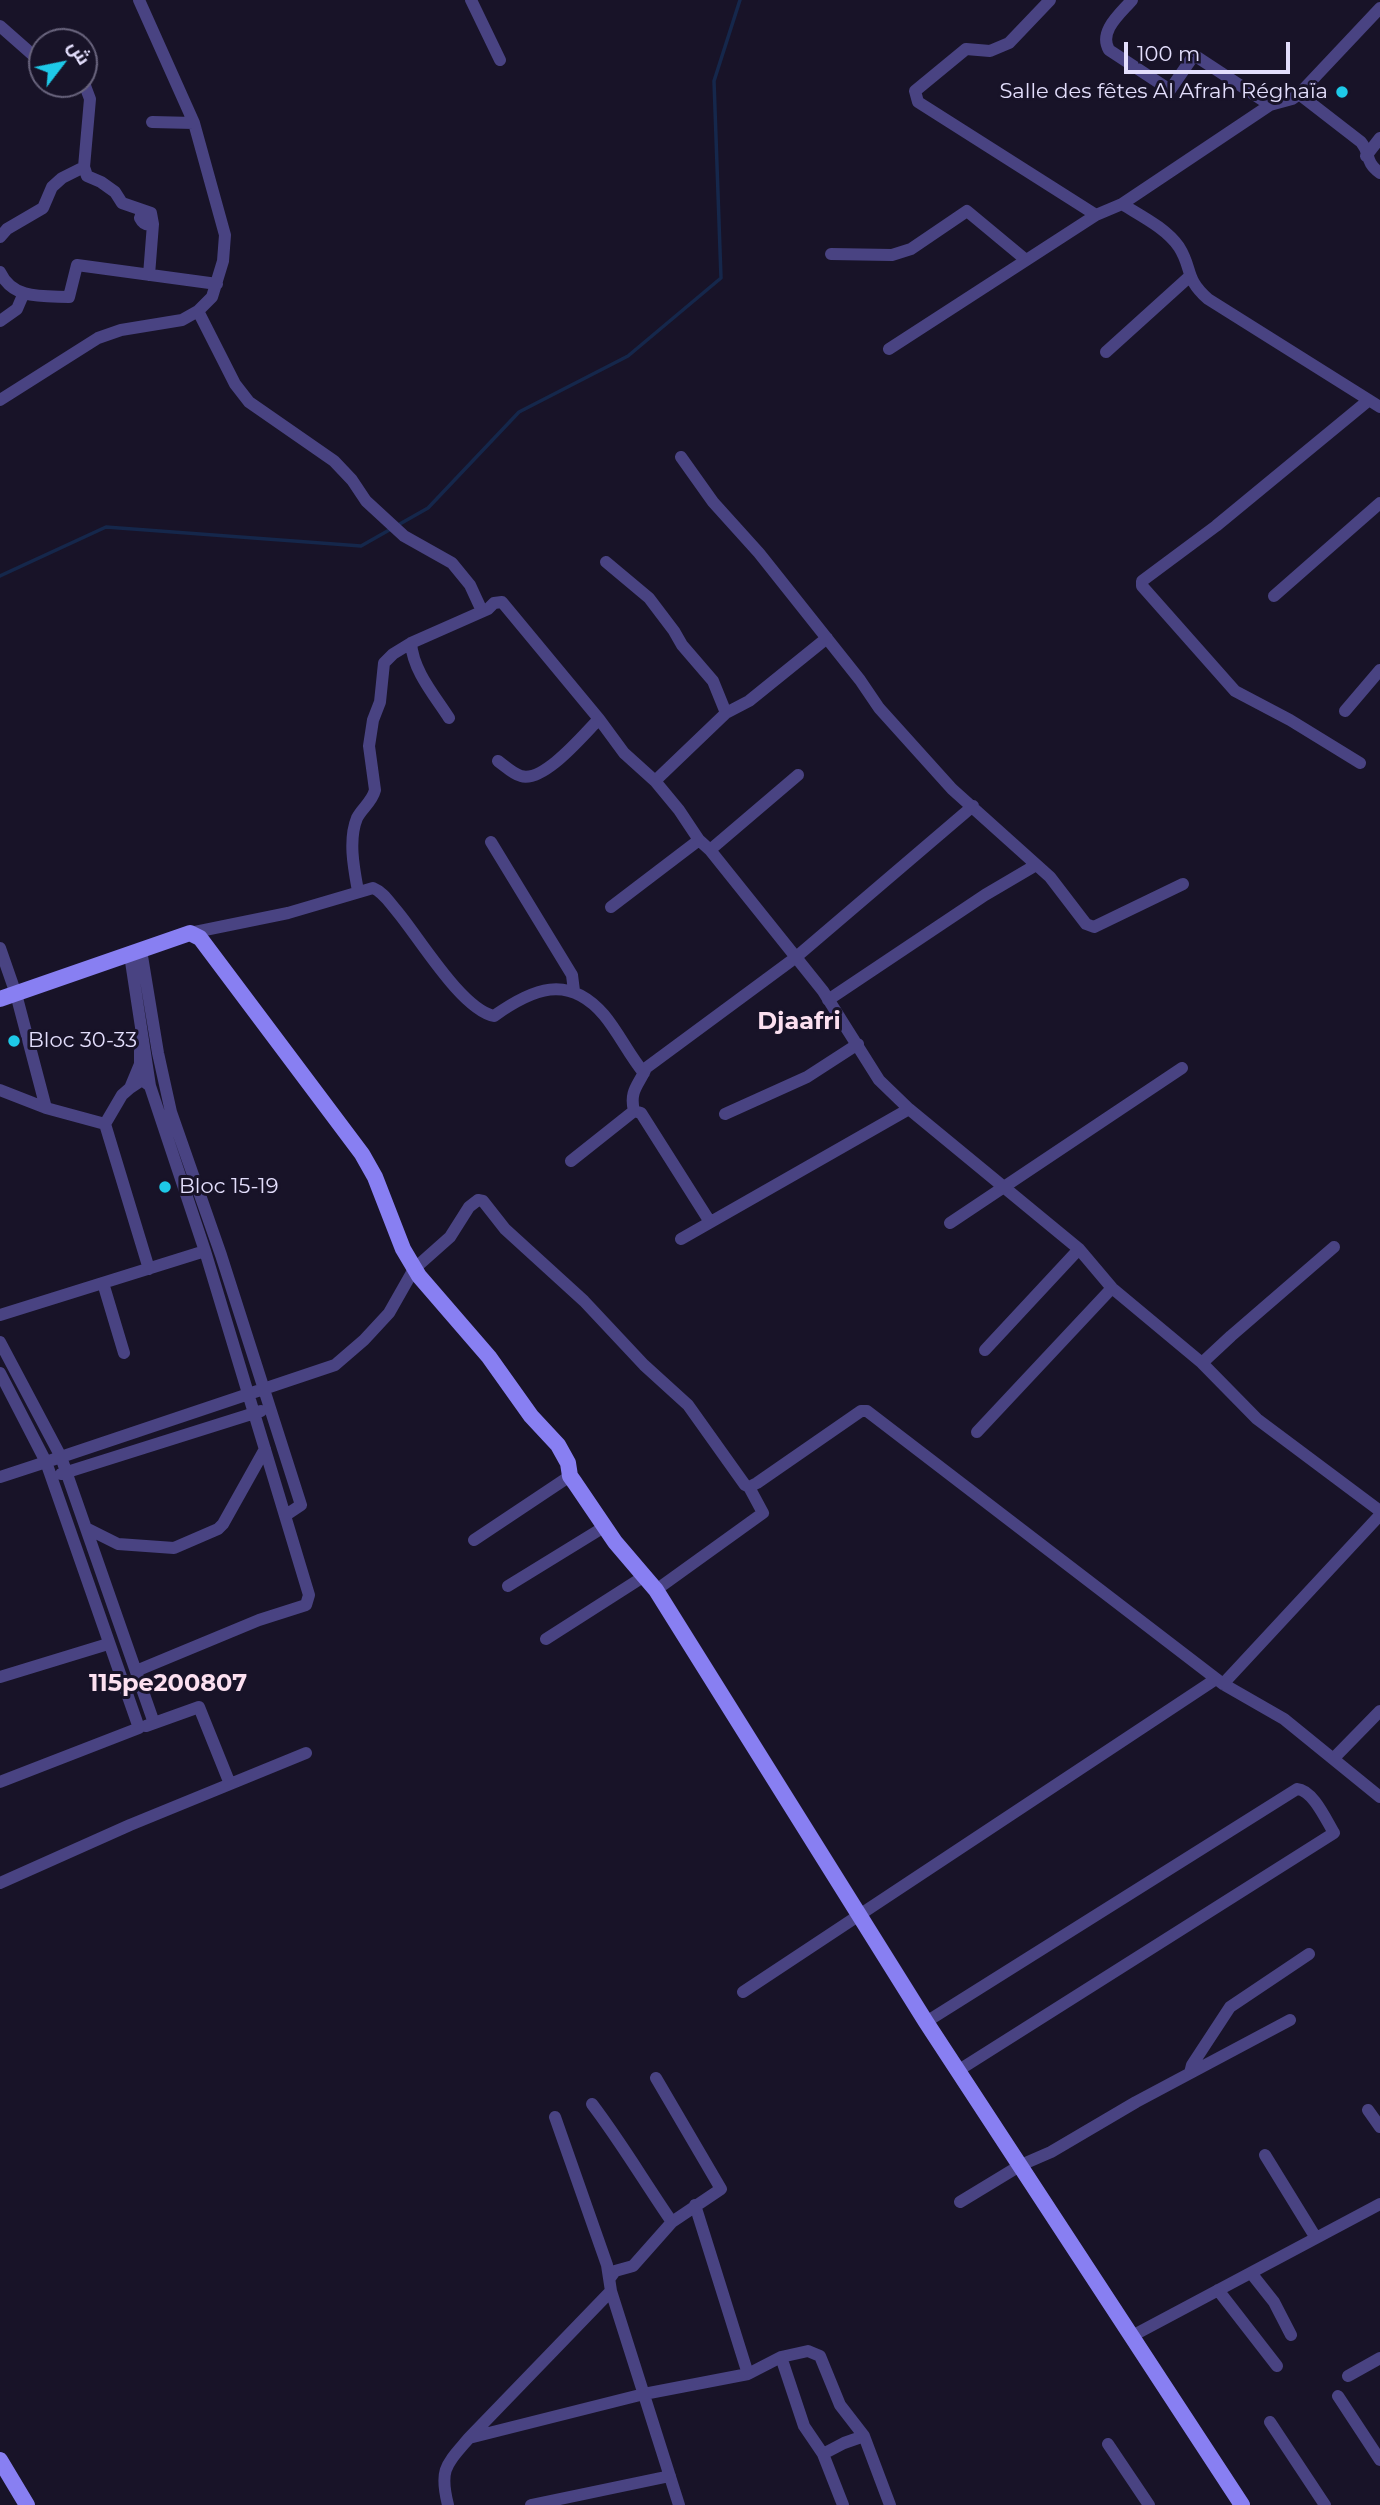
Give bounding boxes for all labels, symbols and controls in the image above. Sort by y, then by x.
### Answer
north arrow [28,28,98,98]
scale bar [1128,28,1294,72]
text: ش [63,36,96,69]
text: 100 m [1137,41,1200,66]
place label: Salle des fêtes Al Afrah Réghaïa [999,79,1328,105]
marker: Salle des fêtes Al Afrah Réghaïa [1334,84,1350,100]
district label: Djaafri [757,1008,841,1036]
place label: Bloc 30-33 [28,1028,137,1054]
marker: Bloc 30-33 [6,1033,22,1049]
place label: Bloc 15-19 [179,1174,278,1200]
marker: Bloc 15-19 [157,1179,173,1195]
district label: 115pe200807 [89,1670,247,1698]

